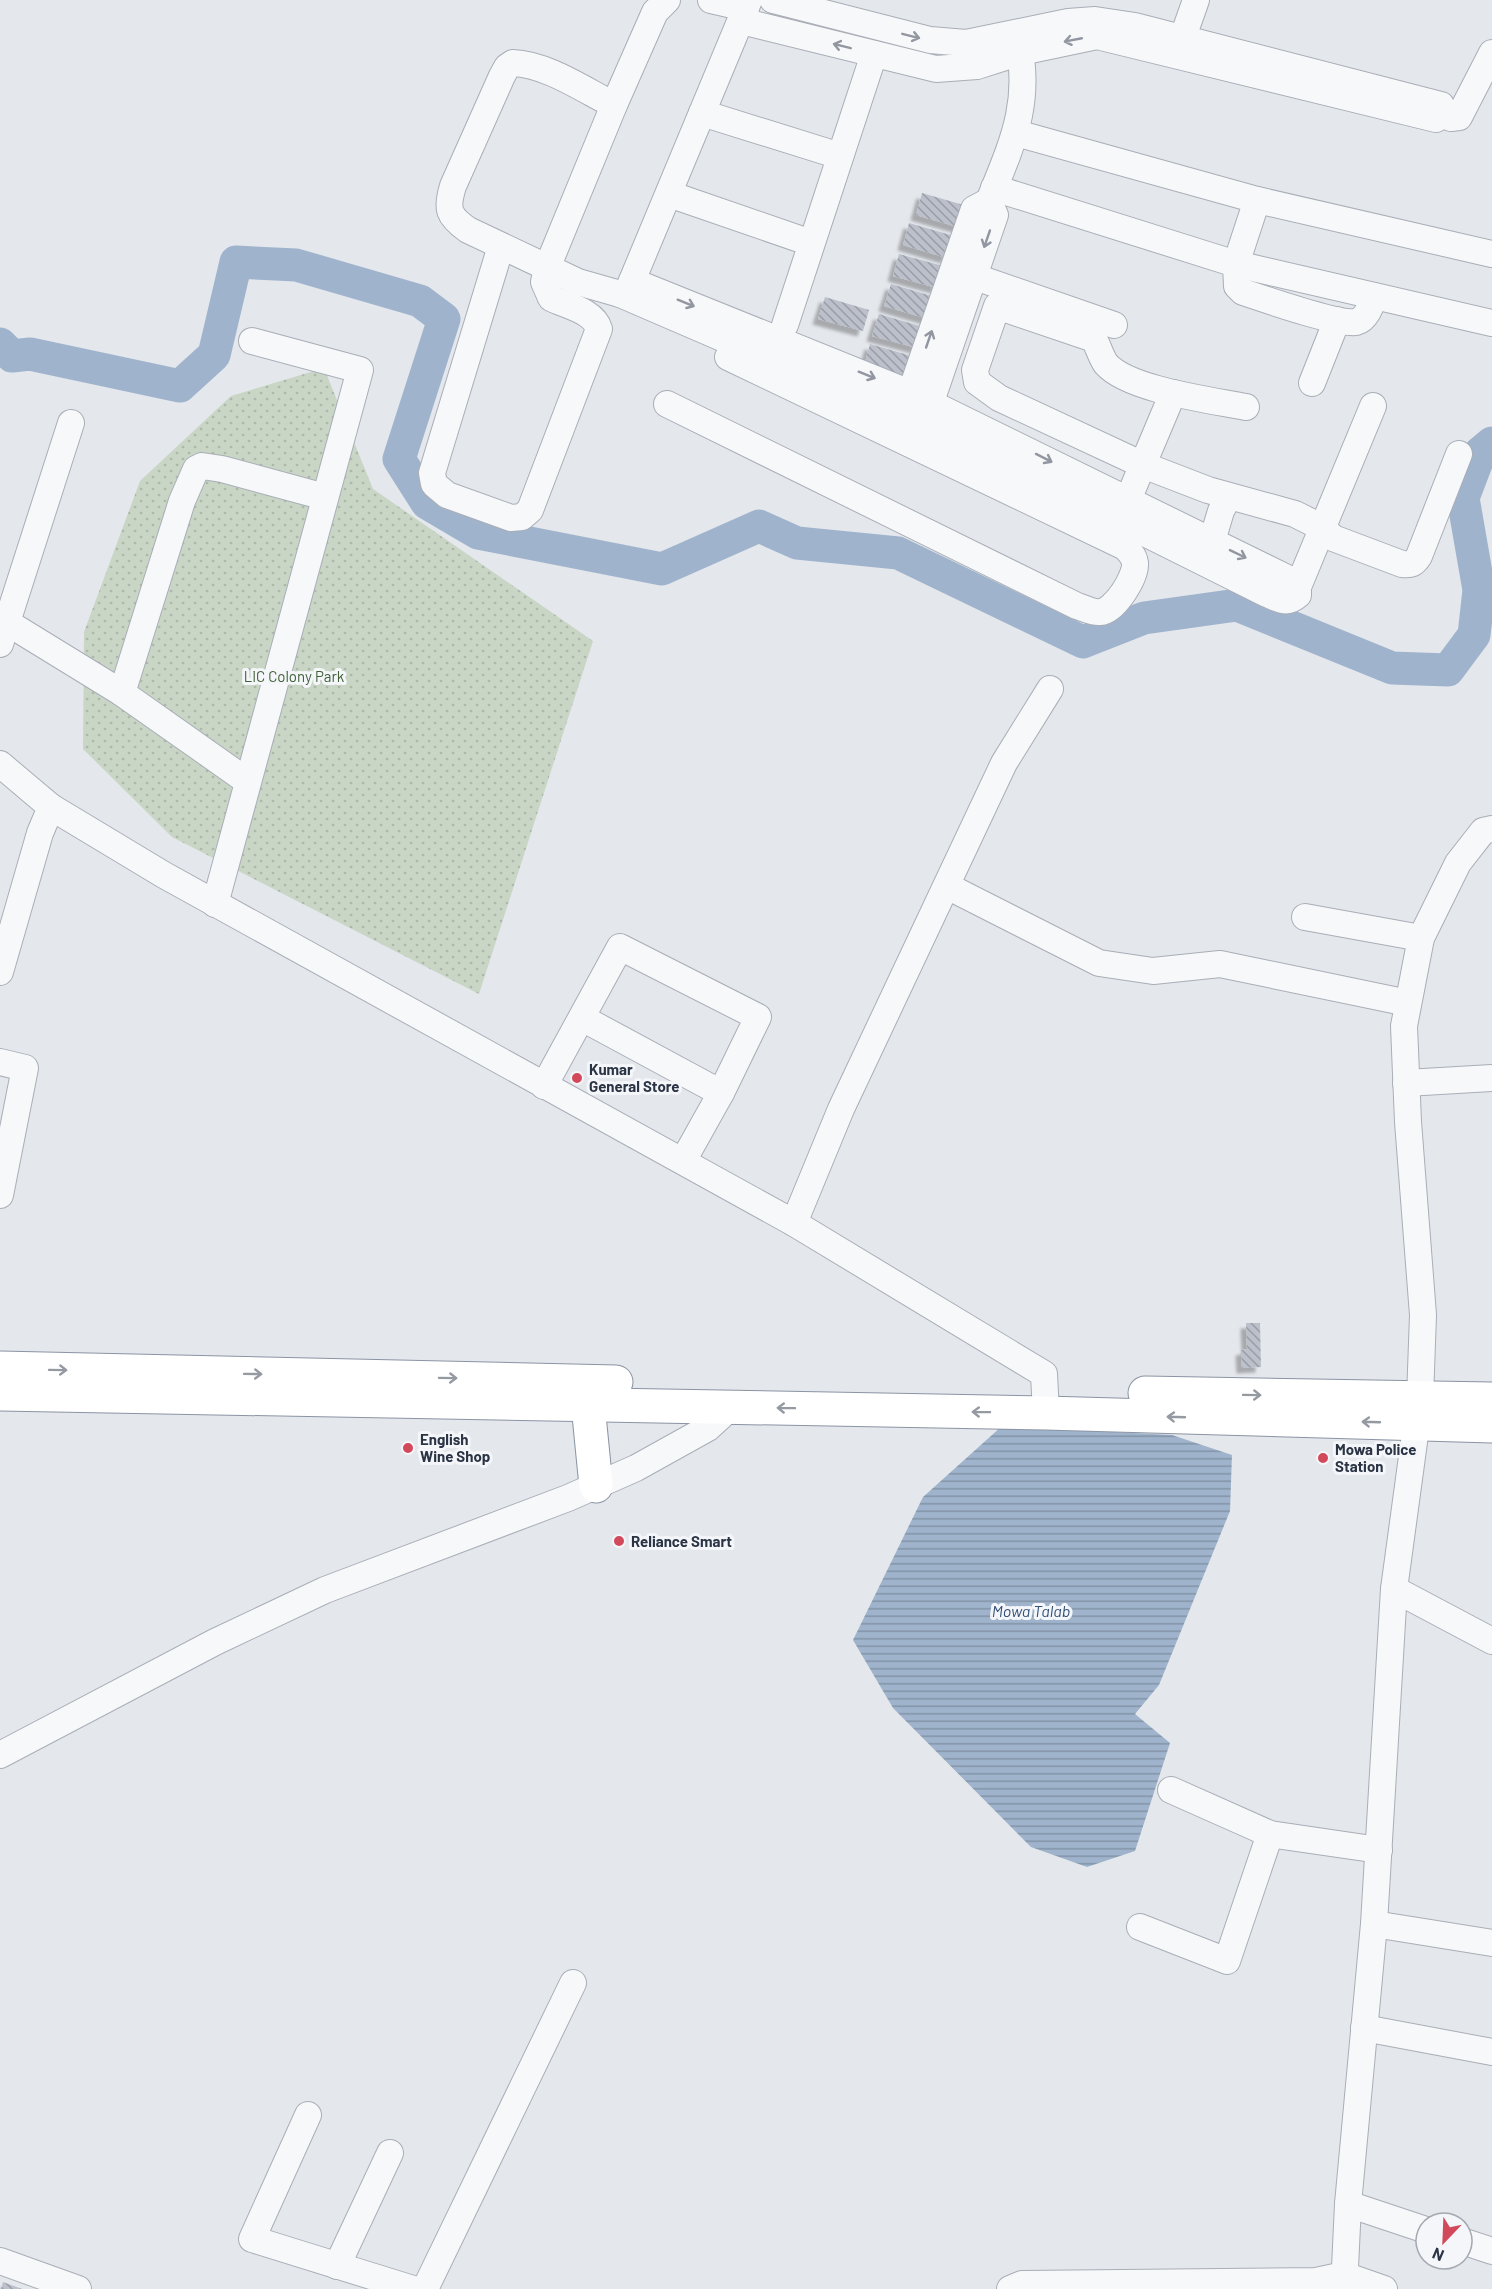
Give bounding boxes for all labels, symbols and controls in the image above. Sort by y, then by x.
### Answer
one-way arrow [902,30,921,42]
one-way arrow [1064,35,1083,46]
one-way arrow [833,39,852,51]
one-way arrow [981,229,992,248]
one-way arrow [677,298,695,309]
one-way arrow [924,330,935,349]
one-way arrow [858,370,876,381]
one-way arrow [1035,452,1053,464]
one-way arrow [1228,548,1246,560]
park label: LIC Colony Park [244,667,345,685]
place label: Kumar General Store [589,1060,680,1095]
marker: Kumar General Store [570,1071,584,1085]
one-way arrow [48,1364,68,1375]
one-way arrow [243,1368,263,1380]
one-way arrow [438,1373,458,1384]
one-way arrow [1242,1389,1262,1401]
one-way arrow [776,1402,796,1414]
one-way arrow [971,1406,991,1418]
one-way arrow [1166,1411,1186,1422]
one-way arrow [1361,1417,1381,1428]
place label: English Wine Shop [420,1430,490,1465]
place label: Mowa Police Station [1335,1440,1416,1475]
marker: English Wine Shop [401,1441,415,1455]
marker: Mowa Police Station [1316,1451,1330,1465]
place label: Reliance Smart [631,1532,732,1550]
marker: Reliance Smart [612,1534,626,1548]
water label: Mowa Talab [992,1601,1070,1620]
north arrow [1414,2211,1474,2271]
text: N [1429,2244,1447,2266]

